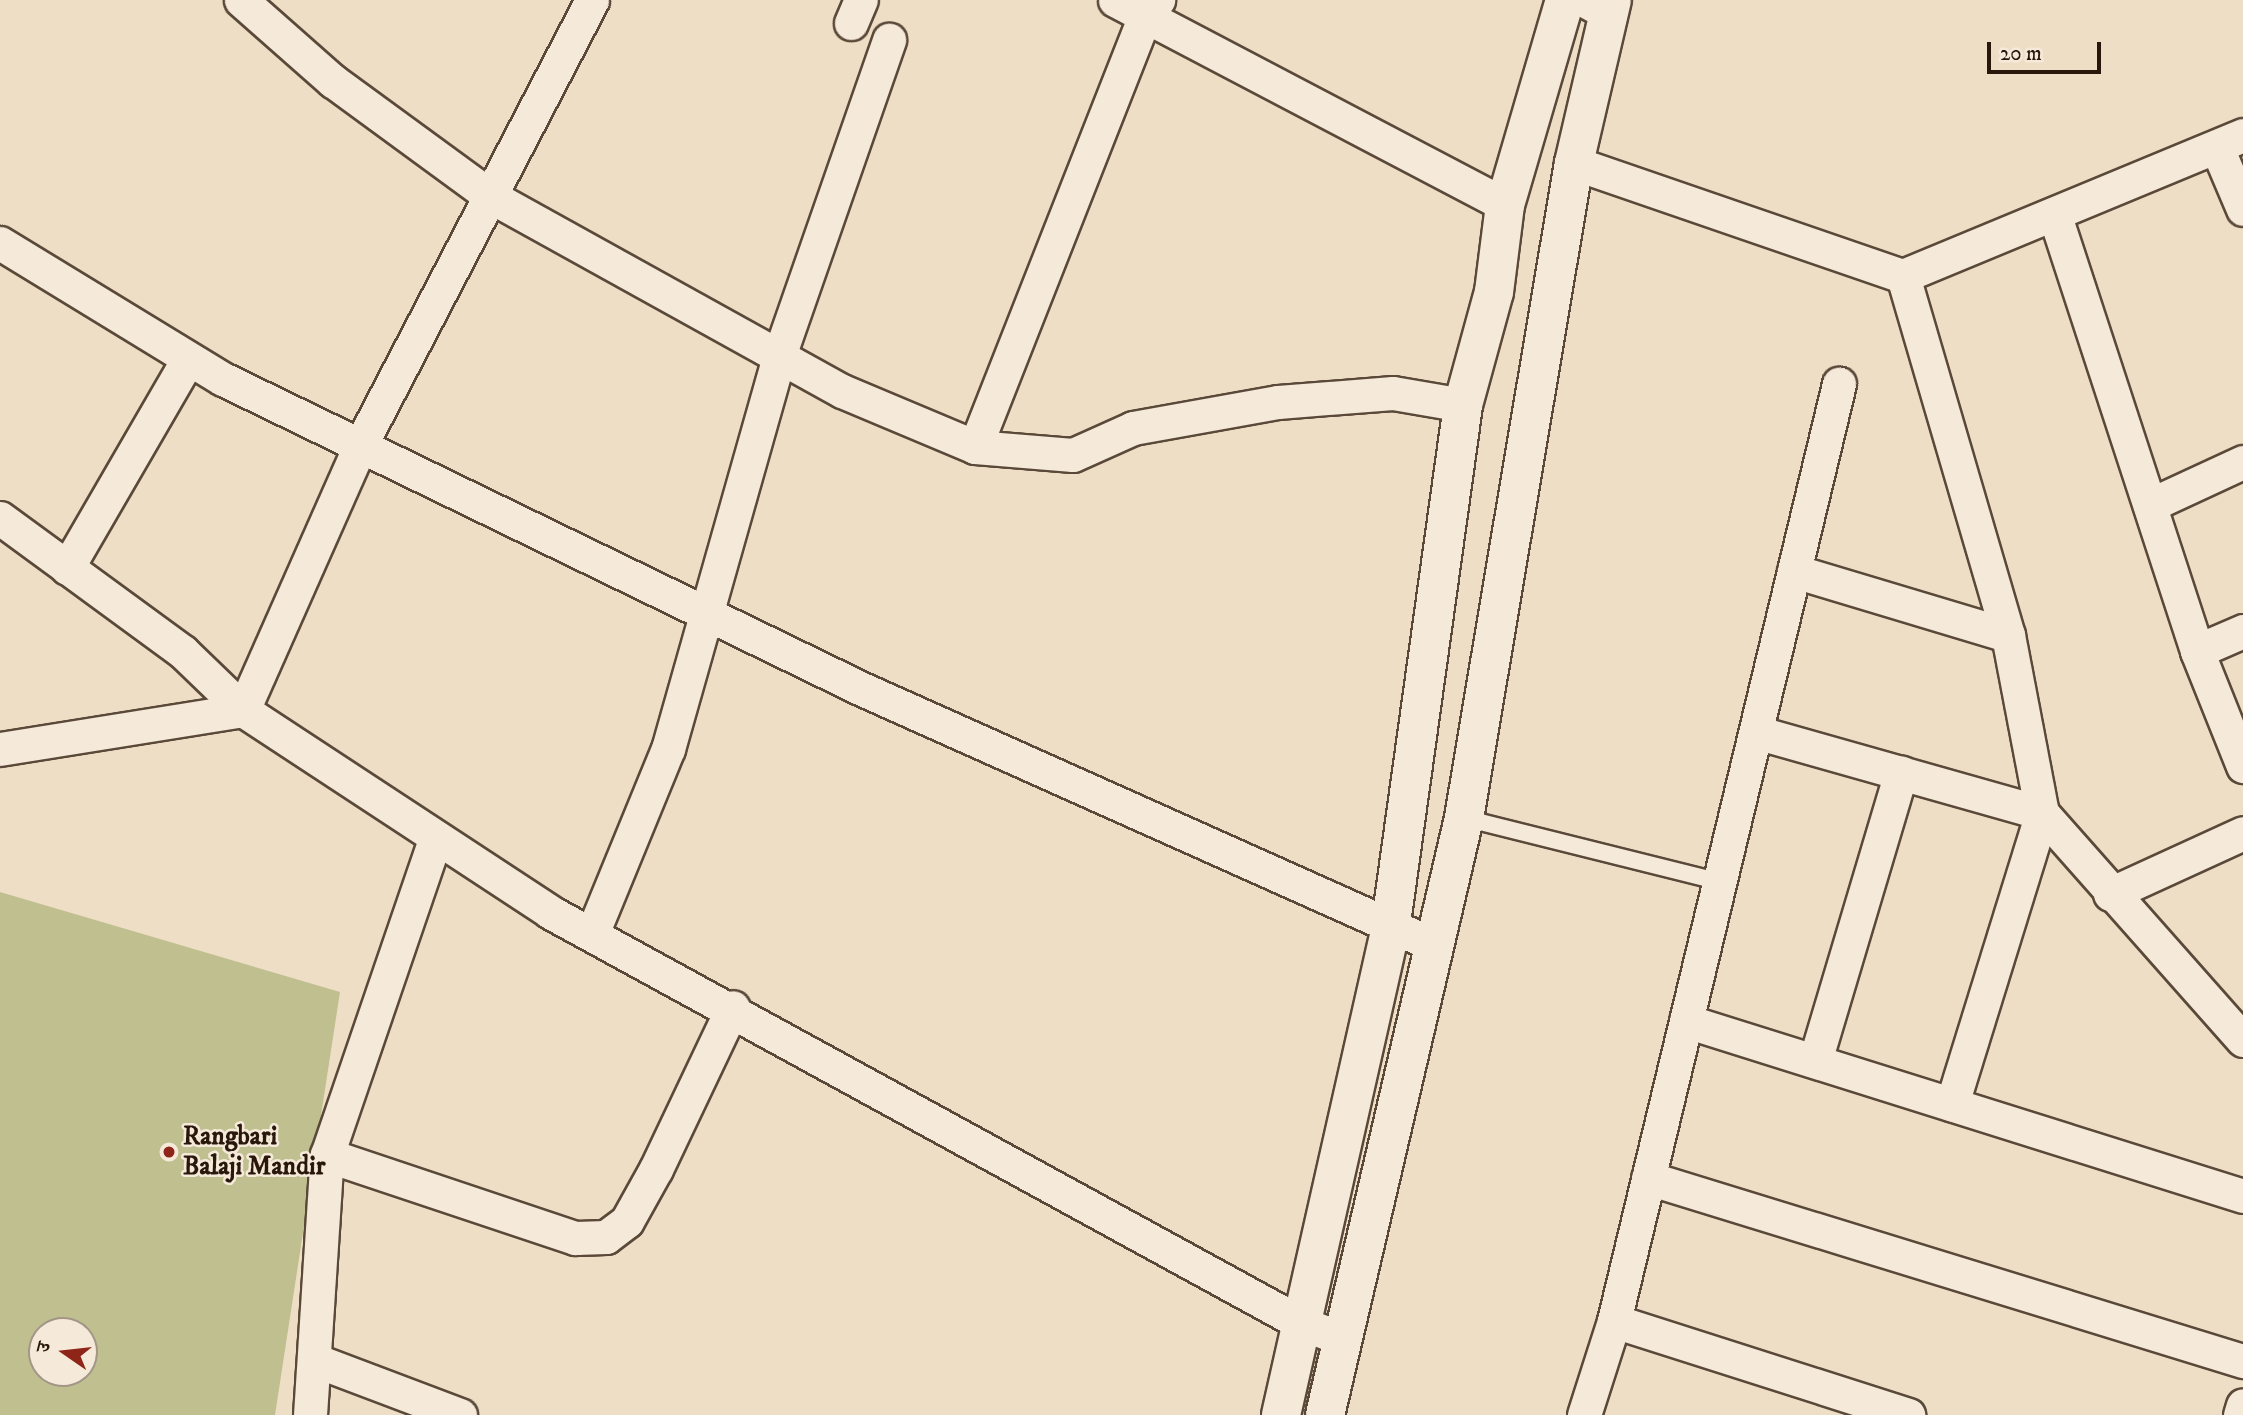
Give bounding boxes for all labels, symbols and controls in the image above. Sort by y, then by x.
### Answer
scale bar [1991,28,2105,72]
text: 20 m [2000,41,2042,67]
place label: Rangbari Balaji Mandir [183,1121,325,1182]
marker: Rangbari Balaji Mandir [161,1144,177,1160]
north arrow [28,1317,98,1387]
text: उ [32,1340,56,1355]

